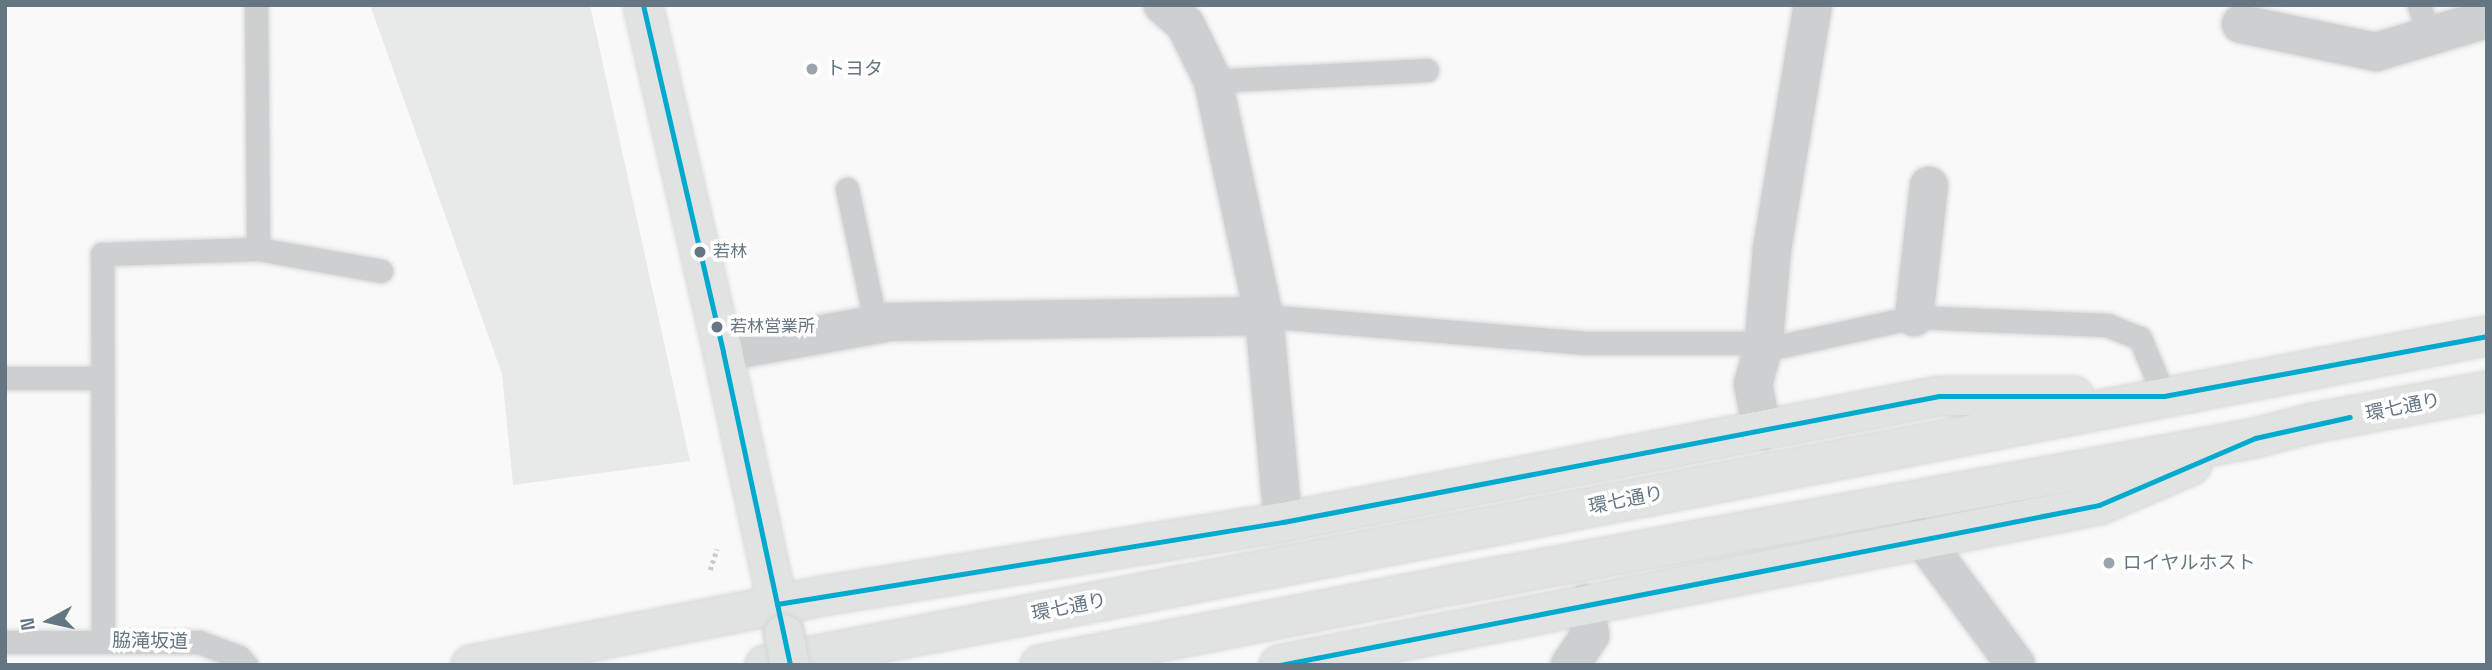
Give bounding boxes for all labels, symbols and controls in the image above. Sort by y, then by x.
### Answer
place label: トヨタ [826,58,883,80]
marker: トヨタ [804,61,820,77]
place label: 若林 [713,242,747,262]
marker: 若林 [693,245,707,259]
place label: 若林営業所 [730,317,815,337]
marker: 若林営業所 [710,320,724,334]
street label: 環七通り [2364,389,2442,425]
street label: 環七通り [1587,482,1665,518]
place label: ロイヤルホスト [2123,552,2256,574]
marker: ロイヤルホスト [2101,555,2117,571]
north arrow [14,586,84,656]
street label: 環七通り [1030,589,1108,625]
text: N [14,616,41,632]
street label: 脇滝坂道 [112,629,188,653]

